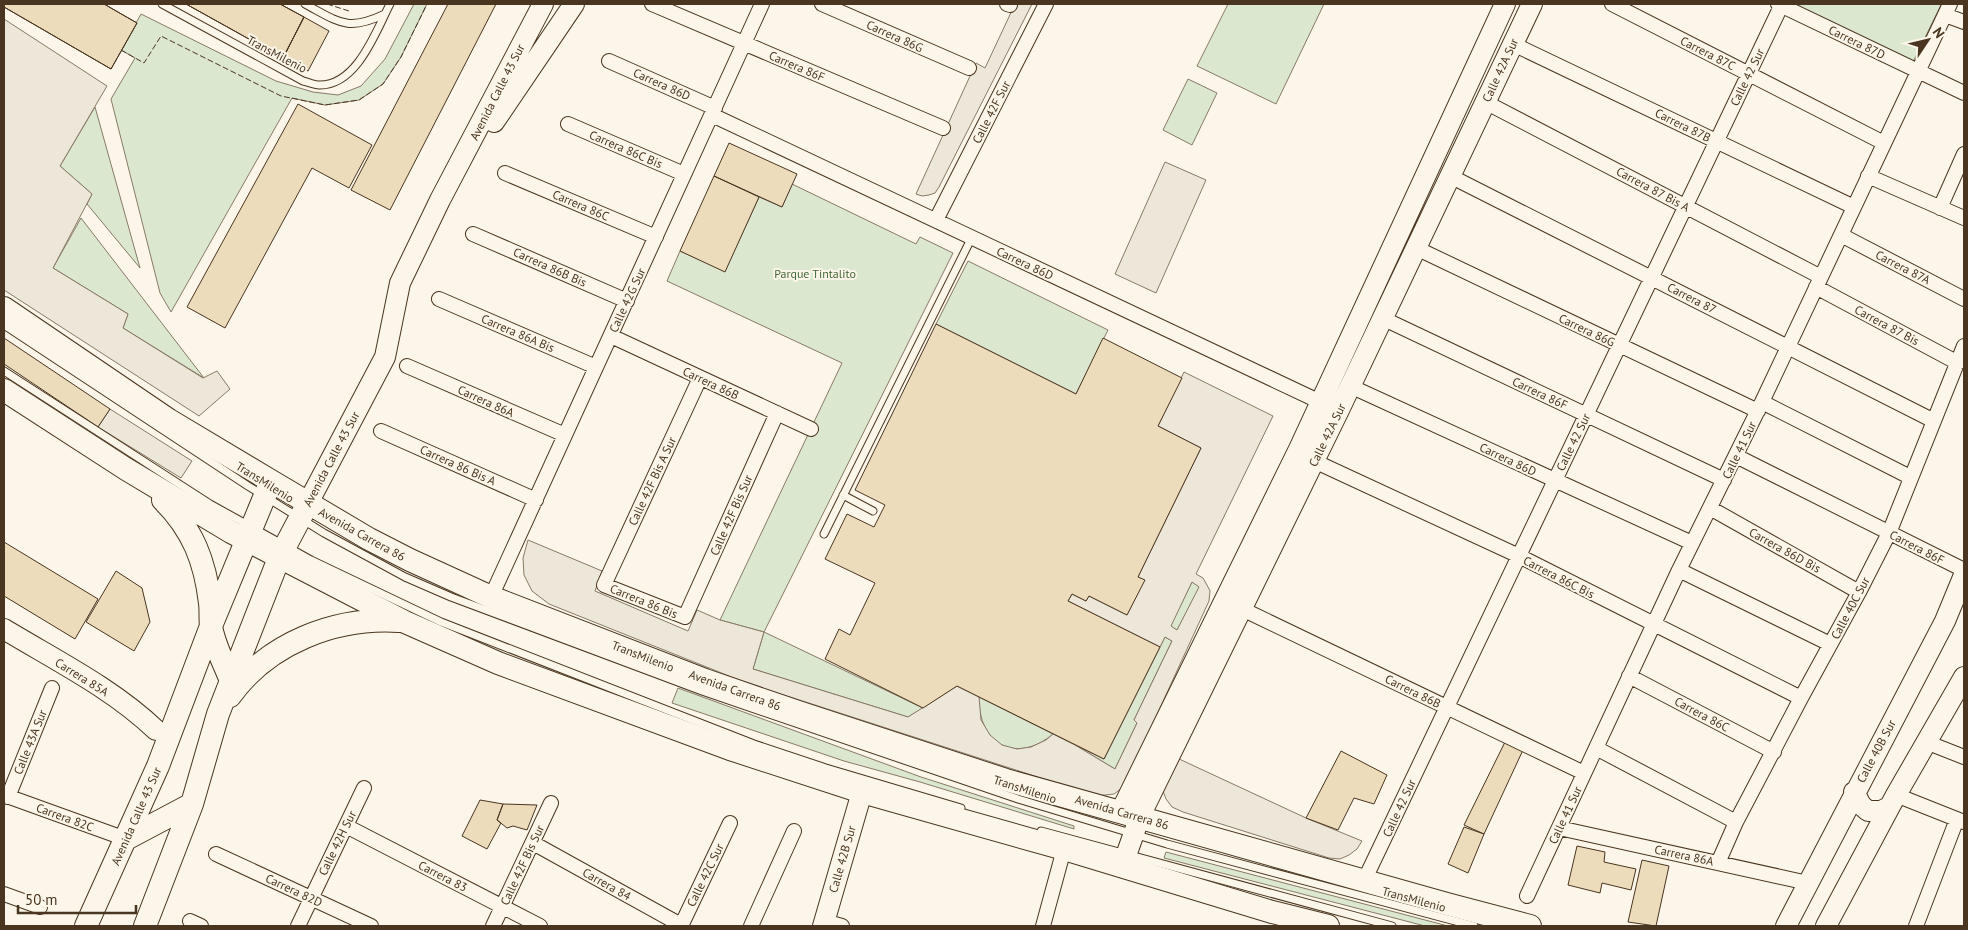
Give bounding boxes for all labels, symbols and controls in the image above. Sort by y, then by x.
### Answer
north arrow [1903,15,1953,65]
street label: Carrera 86G [864,17,926,55]
street label: Carrera 87D [1826,22,1888,62]
text: N [1929,24,1949,41]
street label: TransMilenio [245,32,309,76]
street label: Carrera 87C [1678,33,1738,73]
street label: Calle 42A Sur [1479,36,1521,104]
street label: Avenida Calle 43 Sur [466,41,528,143]
street label: Calle 42 Sur [1727,46,1767,108]
street label: Carrera 86F [767,47,827,85]
street label: Carrera 86D [631,65,693,103]
street label: Calle 42F Sur [969,78,1013,146]
street label: Carrera 87B [1653,105,1713,145]
street label: Carrera 86C Bis [587,127,665,171]
street label: Carrera 87 Bis A [1614,163,1692,215]
street label: Carrera 86C [550,186,612,224]
street label: Carrera 86D [994,243,1056,283]
street label: Carrera 86B Bis [511,244,589,290]
street label: Carrera 87A [1873,247,1933,287]
street label: Calle 42G Sur [606,265,648,335]
park label: Parque Tintalito [774,266,856,281]
street label: Carrera 87 [1665,279,1719,317]
street label: Carrera 87 Bis [1852,302,1922,348]
street label: Carrera 86G [1556,310,1618,350]
street label: Carrera 86A Bis [479,311,557,355]
street label: Carrera 86B [681,363,741,403]
street label: Carrera 86F [1510,374,1570,412]
street label: Carrera 86A [455,382,517,420]
street label: Calle 42A Sur [1305,401,1349,469]
street label: Avenida Calle 43 Sur [300,409,362,509]
street label: Calle 42 Sur [1553,411,1593,473]
street label: Calle 41 Sur [1719,419,1759,481]
street label: Calle 42F Bis A Sur [625,434,679,528]
street label: Carrera 86D [1477,439,1539,479]
street label: Carrera 86 Bis A [418,442,498,488]
street label: TransMilenio [233,458,297,506]
street label: Calle 42F Bis Sur [706,472,756,558]
street label: Avenida Carrera 86 [316,504,408,564]
street label: Carrera 86D Bis [1747,524,1823,576]
street label: Carrera 86F [1887,527,1947,567]
street label: Carrera 86C Bis [1521,553,1597,601]
street label: Calle 40C Sur [1827,574,1873,642]
street label: Carrera 86 Bis [608,581,680,621]
street label: TransMilenio [610,637,676,675]
street label: Carrera 85A [52,655,112,699]
street label: Avenida Carrera 86 [687,666,783,714]
street label: Carrera 86B [1383,671,1443,711]
street label: Carrera 86C [1672,693,1732,735]
street label: Calle 43A Sur [10,707,50,777]
street label: Calle 40B Sur [1853,717,1899,785]
street label: Avenida Calle 43 Sur [108,765,164,867]
street label: TransMilenio [991,772,1059,806]
street label: Calle 42 Sur [1379,777,1419,839]
street label: Calle 41 Sur [1545,784,1585,846]
street label: Avenida Carrera 86 [1073,791,1171,833]
street label: Carrera 82C [34,800,96,834]
street label: Calle 42H Sur [315,808,359,878]
street label: Calle 42F Bis Sur [497,822,547,908]
street label: Calle 42B Sur [825,824,859,894]
street label: Calle 42C Sur [683,841,727,909]
street label: Carrera 86A [1653,841,1715,869]
street label: Carrera 83 [416,857,470,895]
street label: Carrera 84 [580,865,634,904]
street label: Carrera 82D [263,870,325,910]
scale bar [18,882,135,914]
street label: TransMilenio [1380,883,1448,915]
text: 50 m [25,890,58,909]

